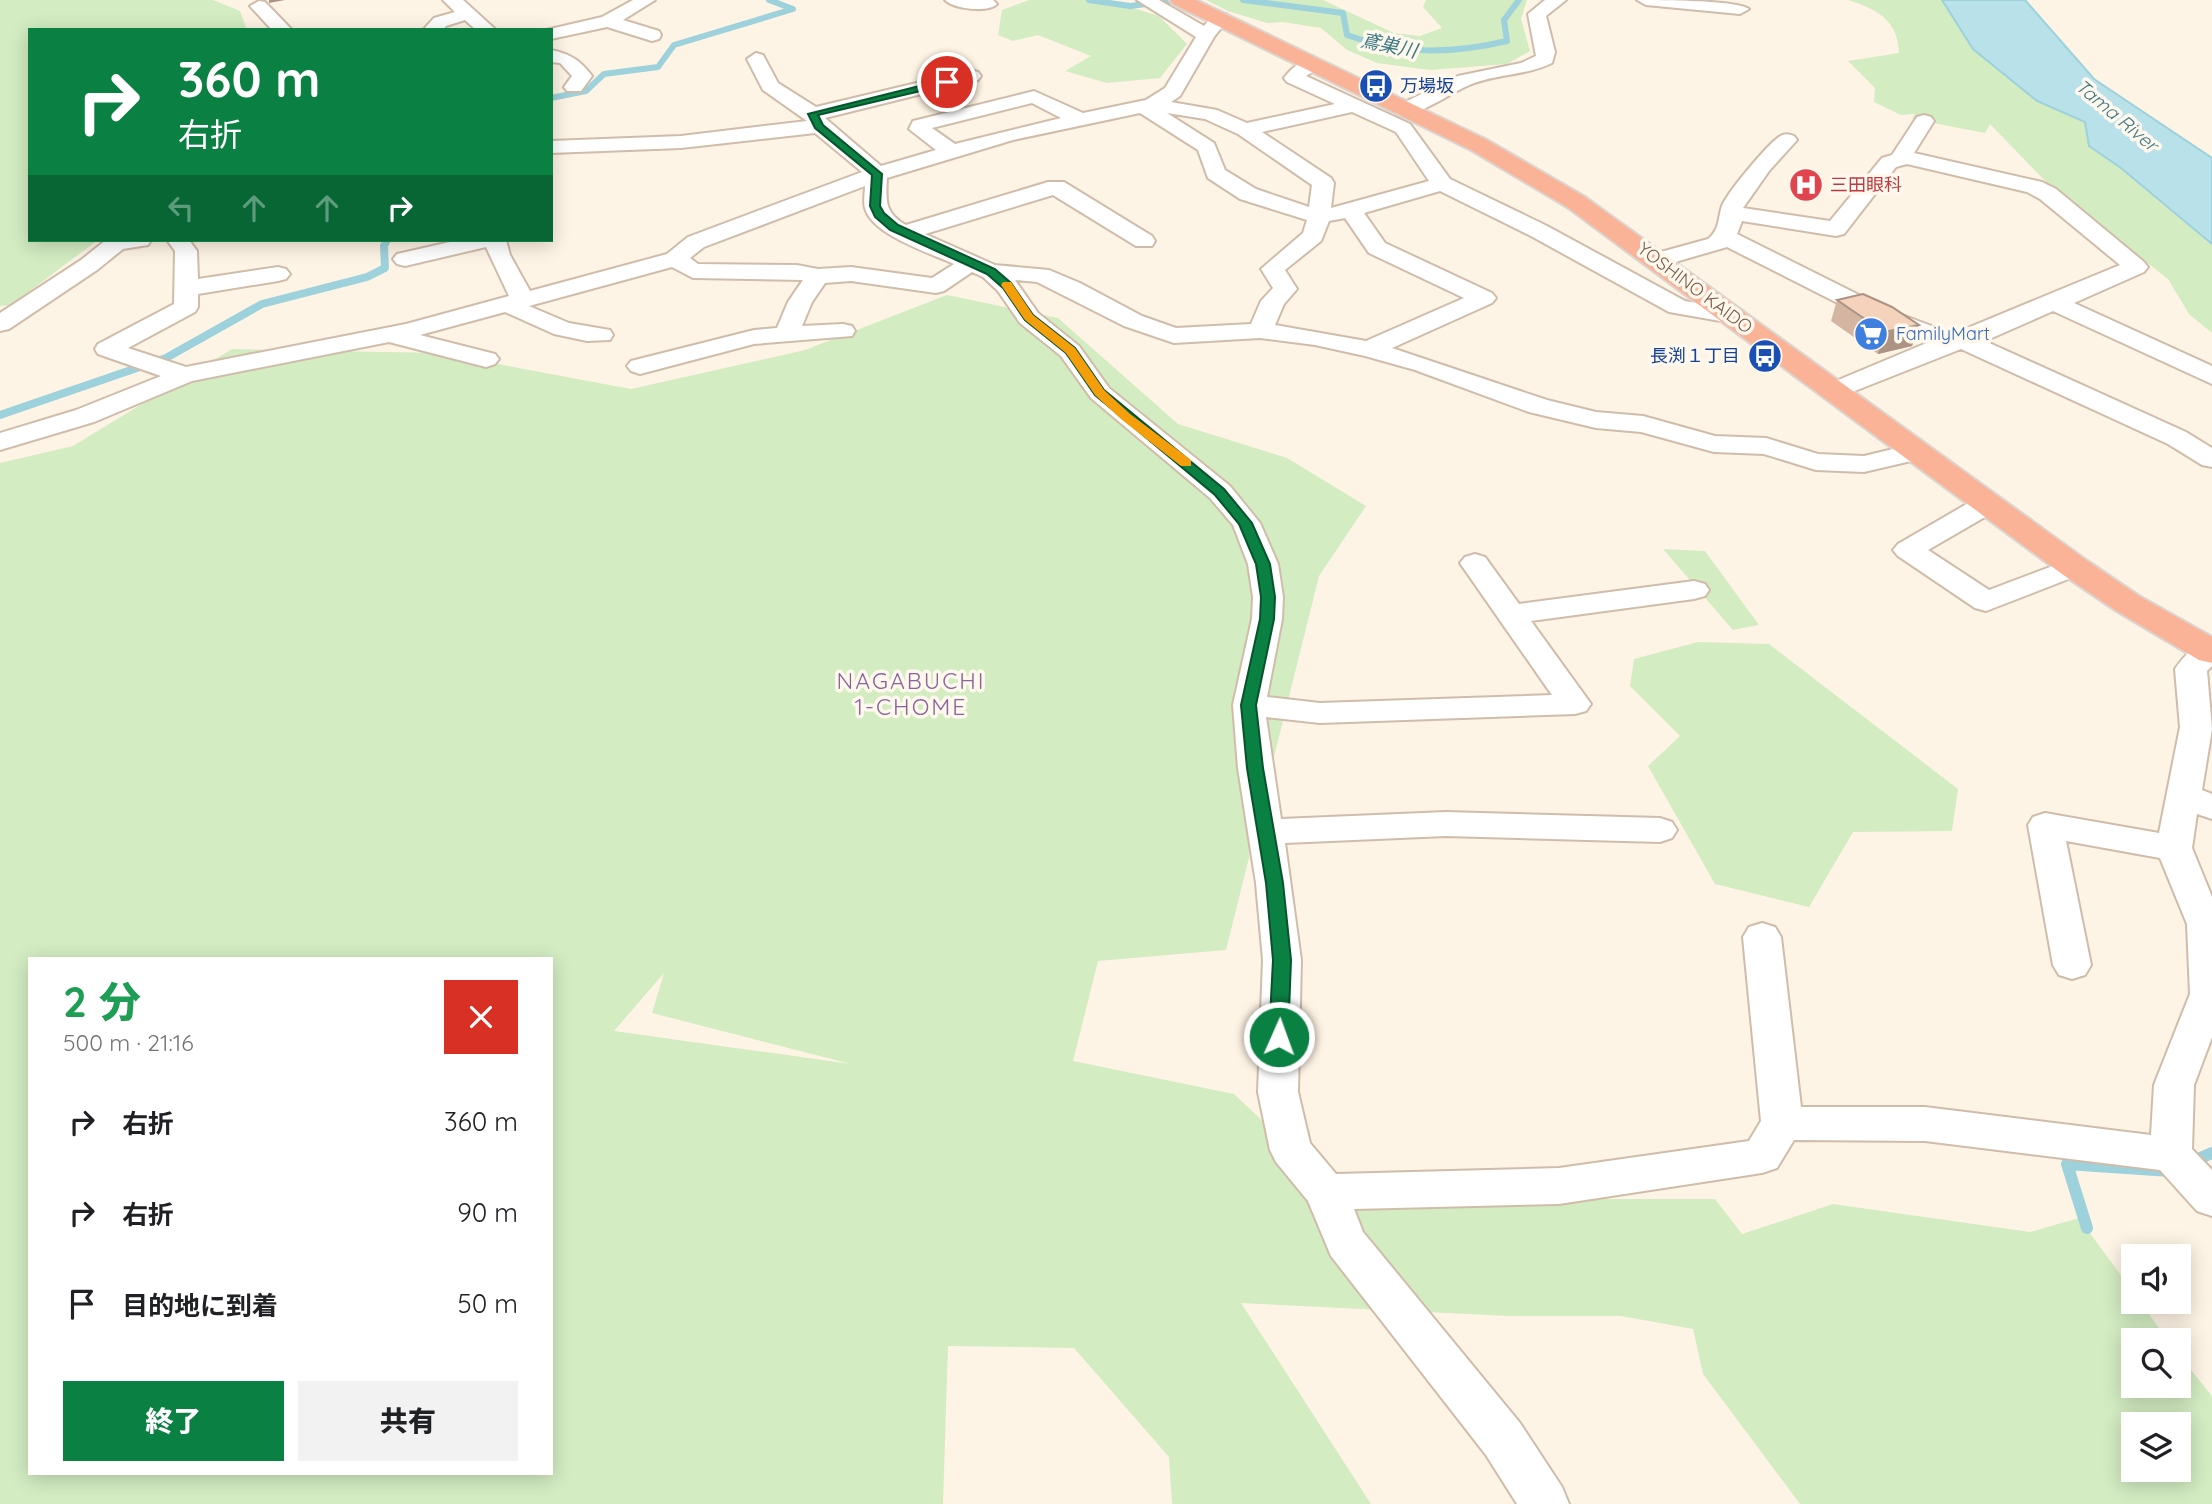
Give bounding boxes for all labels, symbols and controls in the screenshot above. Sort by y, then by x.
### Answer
water label: 鳶巣川 [1359,27,1421,63]
text: 360 m [178,48,320,109]
pin [917,52,977,112]
icon: right [63,56,154,147]
icon: arrive [928,63,966,101]
bus stop icon: 万場坂 [1357,67,1395,105]
place label: 万場坂 [1400,74,1454,97]
water label: Tama River [2071,74,2165,158]
text: 右折 [178,114,242,154]
hospital icon: 三田眼科 [1787,166,1825,204]
place label: 三田眼科 [1830,173,1902,196]
icon: left [162,189,200,227]
icon: ahead [235,189,273,227]
icon: ahead [308,189,346,227]
icon: right [381,189,419,227]
street label: YOSHINO KAIDO [1633,237,1757,338]
supermarket icon: FamilyMart [1852,315,1890,353]
place label: FamilyMart [1896,322,1990,345]
bus stop icon: 長渕１丁目 [1746,337,1784,375]
place label: 長渕１丁目 [1650,344,1740,367]
district label: NAGABUCHI 1-CHOME [836,666,986,721]
text: 2 分 [63,975,141,1028]
button: close [444,980,518,1054]
position arrow [1242,1000,1316,1074]
text: 500 m · 21:16 [63,1028,194,1057]
icon: right [63,1103,101,1141]
text: 360 m [444,1105,518,1138]
text: 右折 [122,1107,174,1140]
icon: right [63,1194,101,1232]
text: 90 m [457,1196,518,1229]
text: 右折 [122,1198,174,1231]
map controls [2121,1244,2191,1482]
button: sound [2121,1244,2191,1314]
icon: arrive [63,1285,101,1323]
text: 50 m [458,1287,518,1320]
text: 目的地に到着 [122,1289,278,1322]
button: search [2121,1328,2191,1398]
button: 終了 [63,1381,284,1461]
button: 共有 [298,1381,518,1461]
button: layers [2121,1412,2191,1482]

